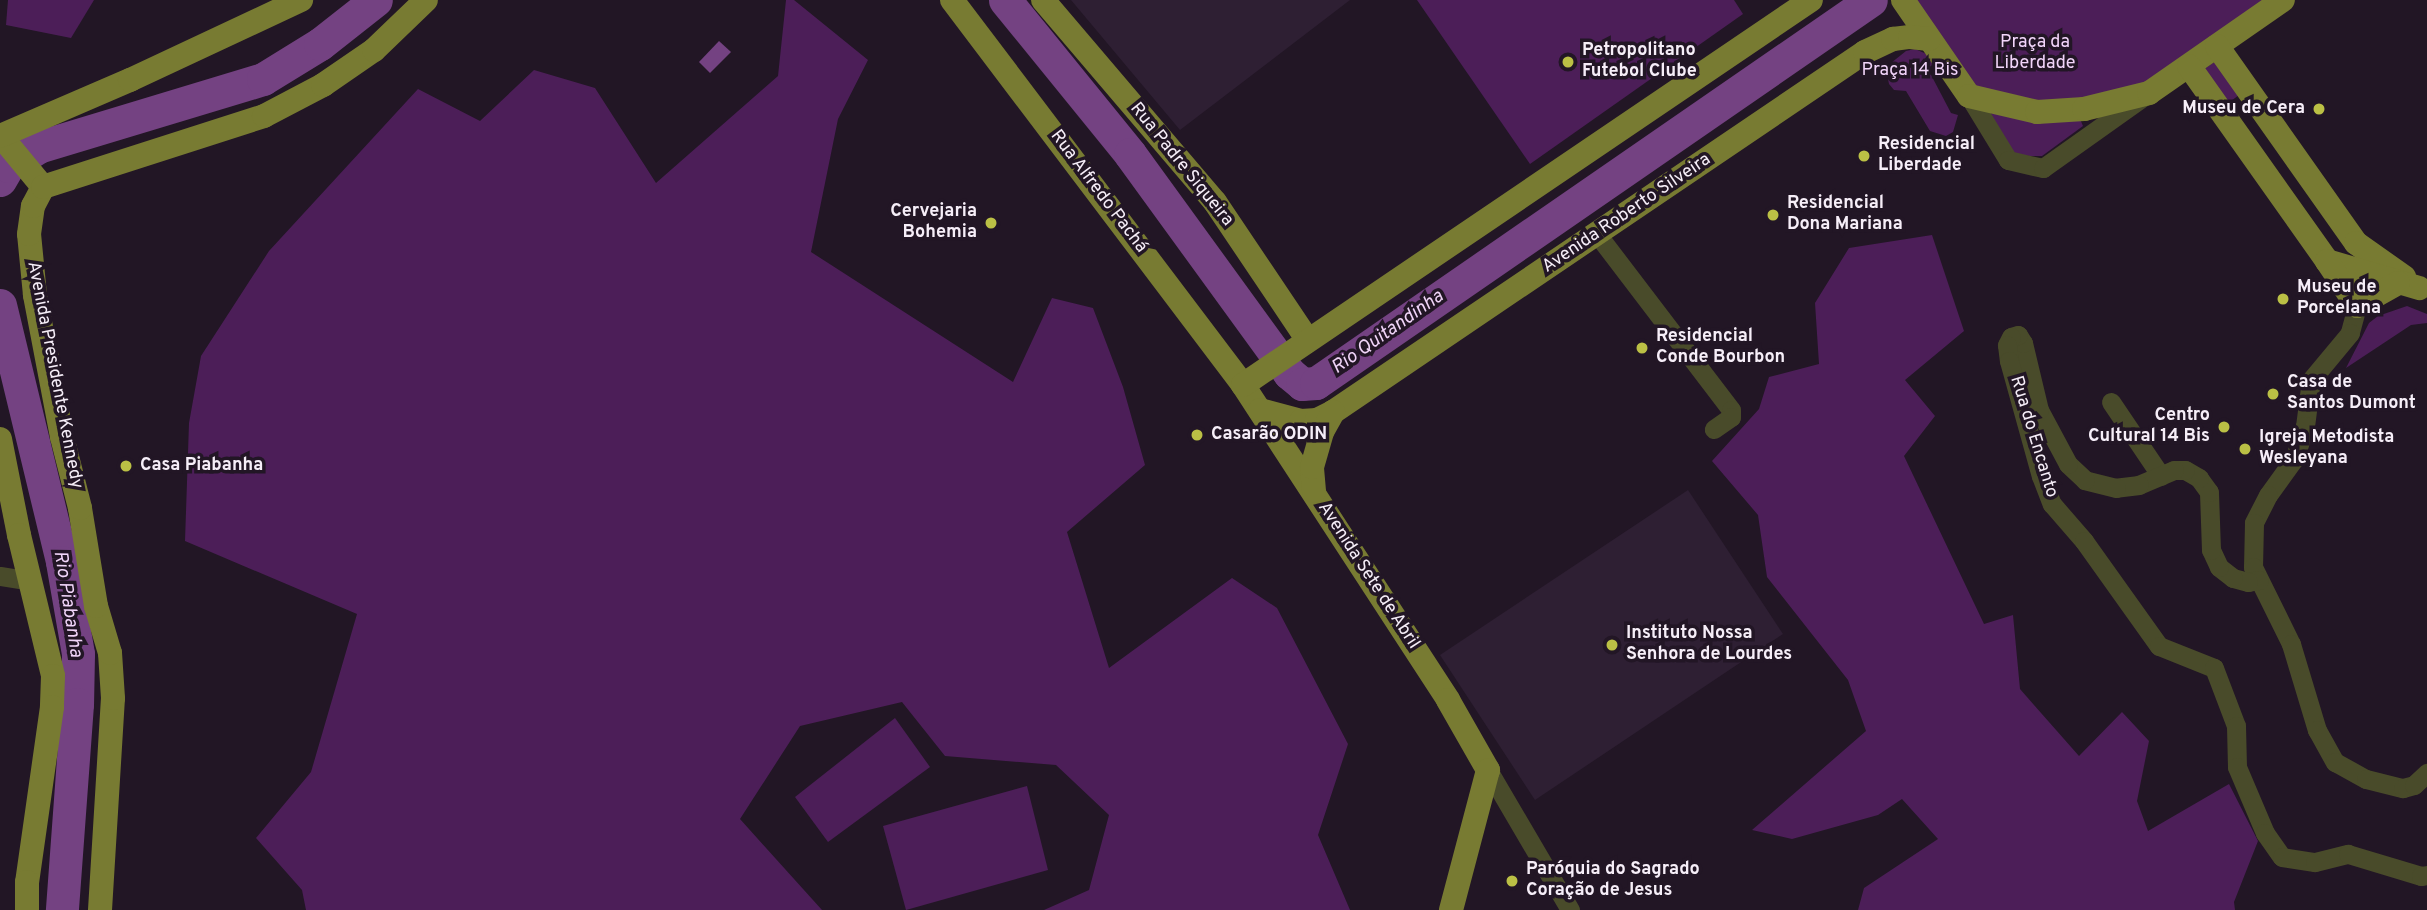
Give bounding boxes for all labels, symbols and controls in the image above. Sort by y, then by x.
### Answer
park label: Praça da Liberdade [1994,33,2076,76]
place label: Petropolitano Futebol Clube [1582,41,1697,84]
marker: Petropolitano Futebol Clube [1560,54,1576,70]
park label: Praça 14 Bis [1862,60,1958,82]
place label: Museu de Cera [2182,98,2305,120]
street label: Rua Padre Siqueira [1125,99,1237,231]
marker: Museu de Cera [2311,101,2327,117]
street label: Rua Alfredo Pachá [1045,126,1151,258]
place label: Residencial Liberdade [1878,135,1975,178]
marker: Residencial Liberdade [1856,148,1872,164]
street label: Avenida Roberto Silveira [1539,150,1715,278]
place label: Residencial Dona Mariana [1787,194,1903,236]
place label: Cervejaria Bohemia [890,202,977,244]
marker: Residencial Dona Mariana [1765,207,1781,223]
marker: Cervejaria Bohemia [983,215,999,231]
street label: Avenida Presidente Kennedy [21,259,87,491]
place label: Museu de Porcelana [2297,278,2381,320]
water label: Rio Quitandinha [1328,286,1448,380]
marker: Museu de Porcelana [2275,291,2291,307]
place label: Residencial Conde Bourbon [1656,327,1785,370]
marker: Residencial Conde Bourbon [1634,340,1650,356]
place label: Casa de Santos Dumont [2287,373,2416,416]
street label: Rua do Encanto [2004,374,2062,500]
marker: Casa de Santos Dumont [2265,386,2281,402]
place label: Centro Cultural 14 Bis [2088,406,2210,448]
marker: Centro Cultural 14 Bis [2216,419,2232,435]
place label: Casarão ODIN [1211,424,1327,446]
marker: Casarão ODIN [1189,427,1205,443]
place label: Igreja Metodista Wesleyana [2259,428,2394,471]
marker: Igreja Metodista Wesleyana [2237,441,2253,457]
place label: Casa Piabanha [140,455,263,477]
marker: Casa Piabanha [118,458,134,474]
street label: Avenida Sete de Abril [1312,498,1424,654]
water label: Rio Piabanha [47,549,87,659]
place label: Instituto Nossa Senhora de Lourdes [1626,624,1792,666]
marker: Instituto Nossa Senhora de Lourdes [1604,637,1620,653]
place label: Paróquia do Sagrado Coração de Jesus [1526,860,1700,903]
marker: Paróquia do Sagrado Coração de Jesus [1504,873,1520,889]

